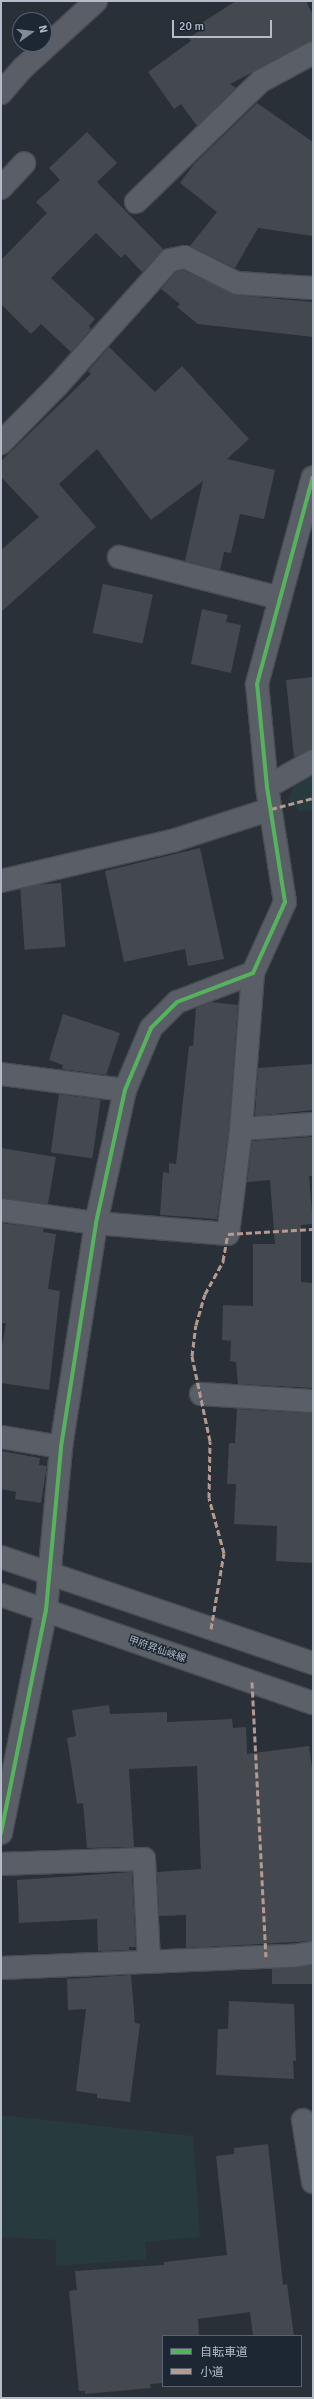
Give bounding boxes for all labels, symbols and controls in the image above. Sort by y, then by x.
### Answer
north arrow [12,12,52,52]
scale bar [174,12,274,38]
text: 20 m [179,19,204,34]
text: N [36,24,50,35]
street label: 甲府昇仙峡線 [127,1635,187,1665]
legend [162,2335,302,2387]
text: 自転車道 [200,2345,248,2360]
text: 小道 [200,2365,224,2380]

